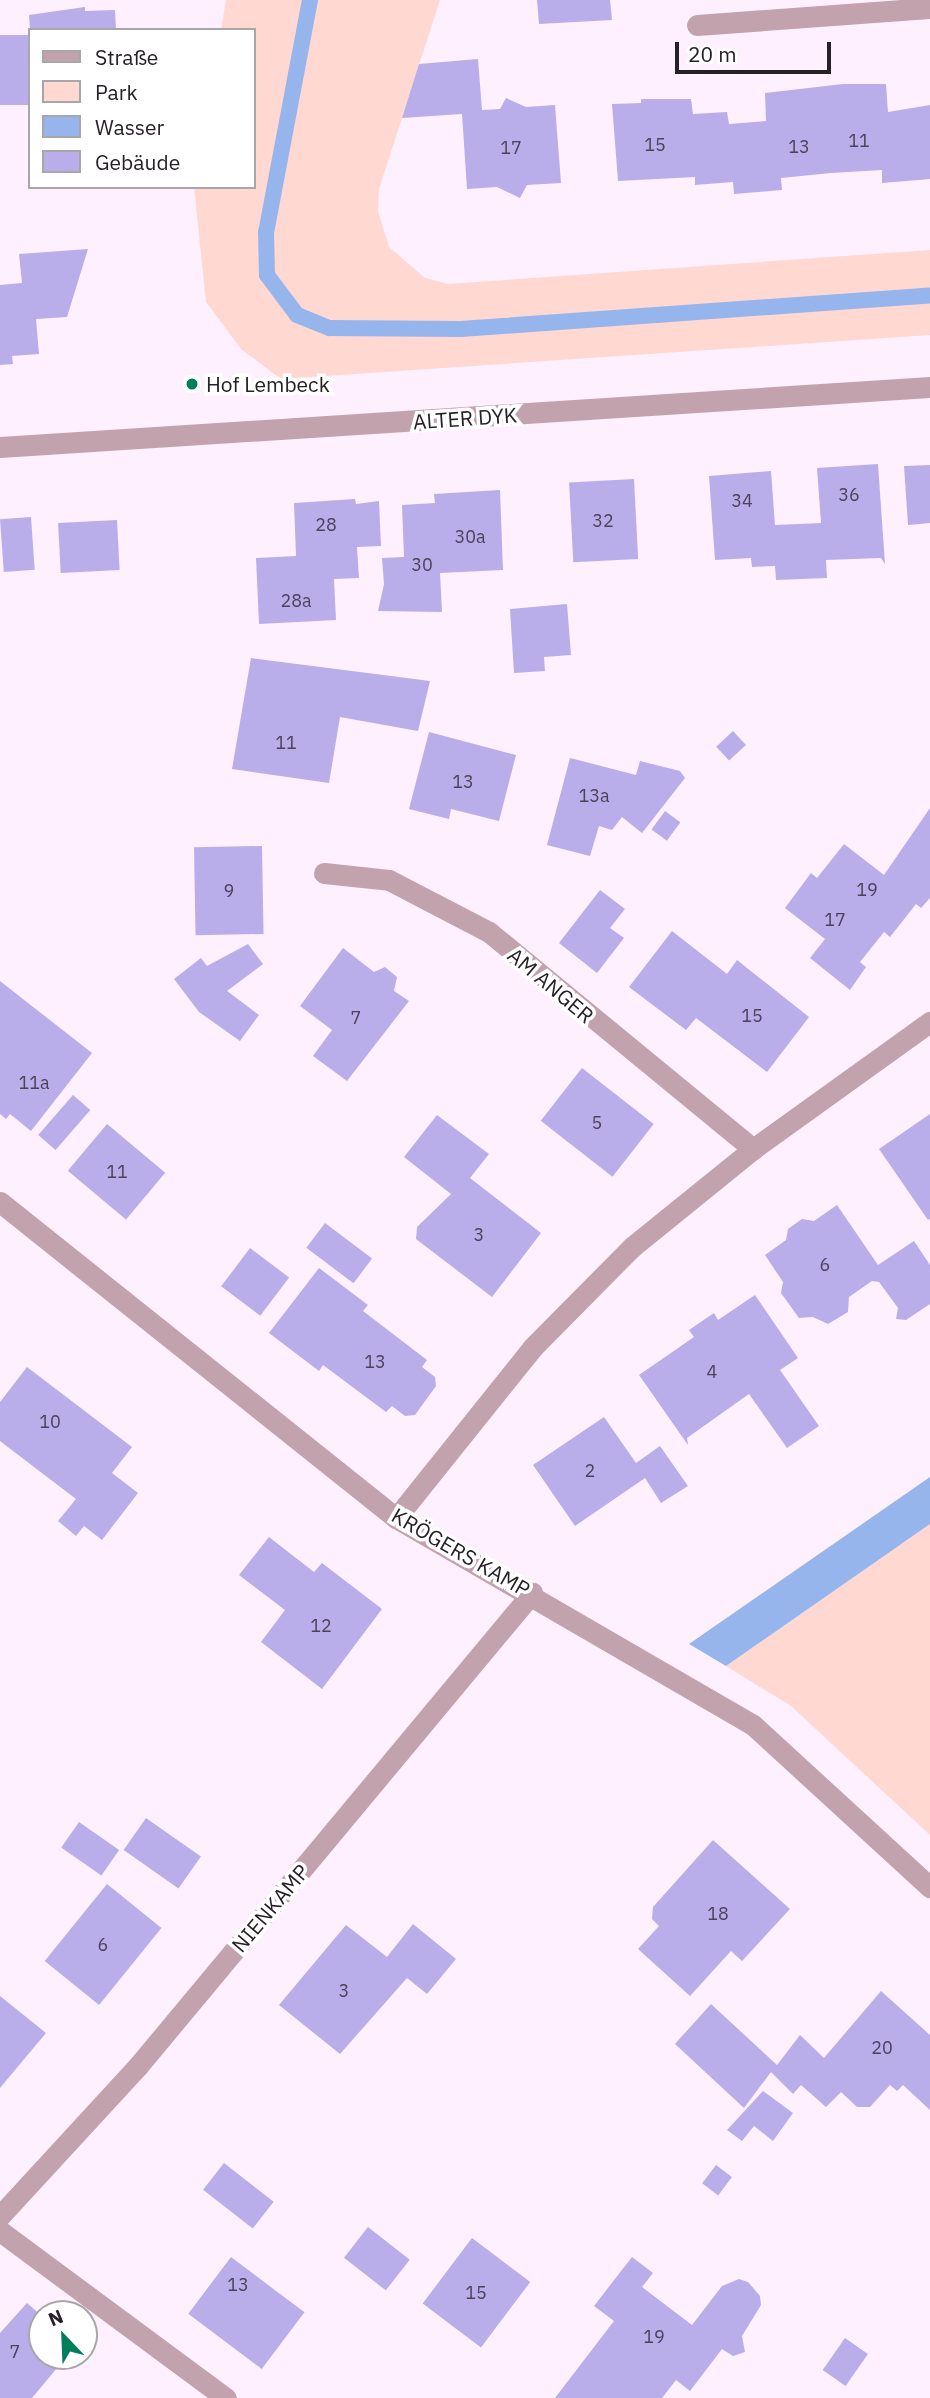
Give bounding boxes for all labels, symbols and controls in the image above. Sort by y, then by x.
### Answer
legend [28,28,256,189]
scale bar [678,28,834,72]
text: 20 m [688,40,737,68]
text: Straße [95,43,158,71]
text: Park [95,78,138,106]
text: Wasser [95,113,164,141]
house number: 11 [848,130,870,152]
house number: 15 [644,134,666,156]
house number: 13 [788,136,810,158]
house number: 17 [500,137,522,159]
text: Gebäude [95,148,180,176]
place label: Hof Lembeck [206,371,330,397]
marker: Hof Lembeck [184,376,200,392]
street label: ALTER DYK [412,402,518,434]
house number: 36 [838,484,860,506]
house number: 34 [731,490,753,512]
house number: 32 [592,510,614,532]
house number: 28 [315,514,337,536]
house number: 30a [454,526,486,548]
house number: 30 [411,554,433,576]
house number: 28a [280,590,312,612]
house number: 11 [275,732,297,754]
house number: 13 [452,771,474,793]
house number: 13a [578,785,610,807]
house number: 19 [856,879,878,901]
house number: 9 [224,880,234,902]
house number: 17 [824,909,846,931]
street label: AM ANGER [503,942,599,1028]
house number: 15 [741,1005,763,1027]
house number: 7 [351,1007,361,1029]
house number: 11a [18,1072,50,1094]
house number: 5 [592,1112,602,1134]
house number: 11 [106,1161,128,1183]
house number: 3 [474,1224,484,1246]
house number: 6 [820,1254,830,1276]
house number: 13 [364,1351,386,1373]
house number: 4 [707,1361,717,1383]
house number: 10 [39,1411,61,1433]
house number: 2 [585,1460,595,1482]
street label: KRÖGERS KAMP [387,1502,535,1602]
house number: 12 [310,1615,332,1637]
street label: NIENKAMP [226,1859,314,1957]
house number: 18 [707,1903,729,1925]
house number: 6 [98,1934,108,1956]
house number: 3 [339,1980,349,2002]
house number: 20 [871,2037,893,2059]
house number: 13 [227,2274,249,2296]
house number: 15 [465,2282,487,2304]
north arrow [28,2300,98,2370]
text: N [45,2304,67,2331]
house number: 19 [643,2326,665,2348]
house number: 7 [10,2341,20,2363]

